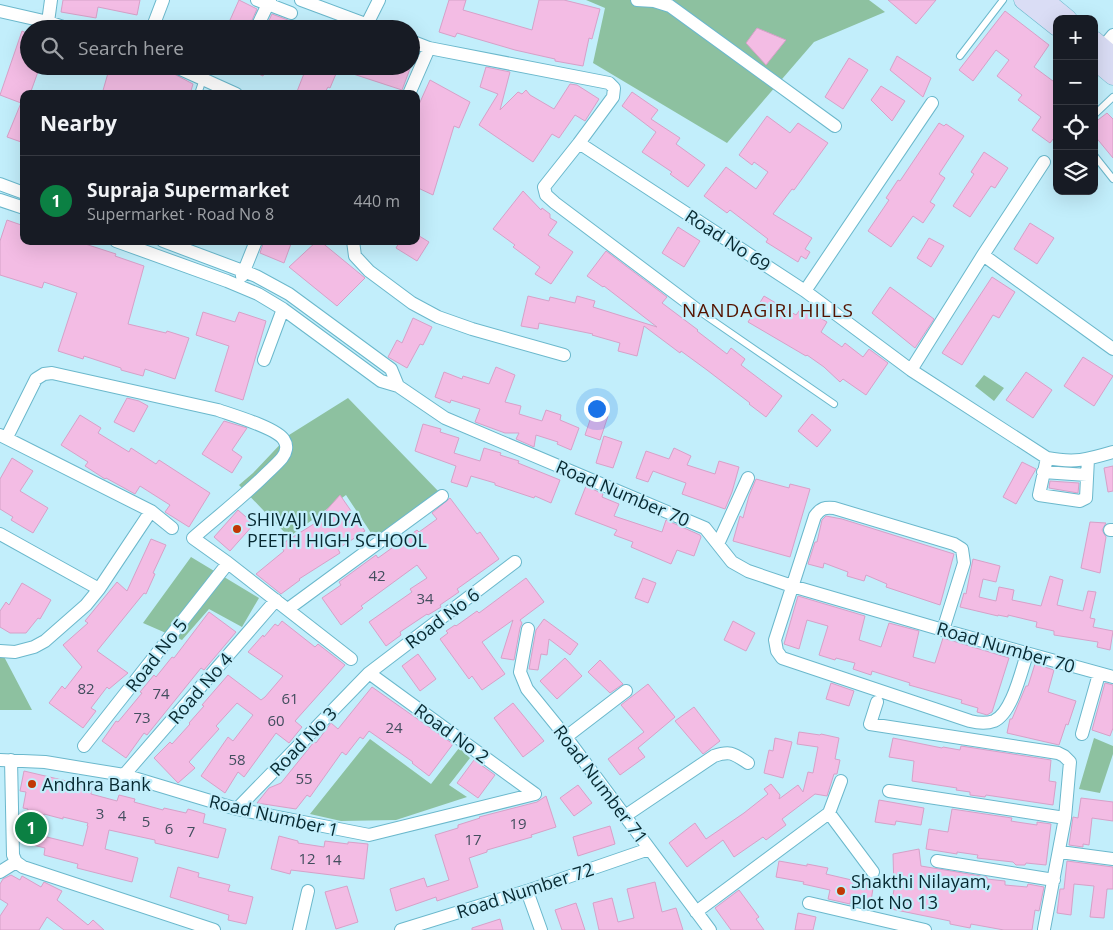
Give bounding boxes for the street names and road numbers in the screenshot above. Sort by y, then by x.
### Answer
street label: Road No 69 [681,203,775,277]
street label: Road Number 70 [553,454,693,532]
street label: Road No 6 [400,582,484,654]
street label: Road No 5 [120,613,192,697]
street label: Road Number 70 [934,616,1078,678]
street label: Road No 4 [162,647,238,729]
street label: Road No 2 [410,698,494,768]
street label: Road No 3 [264,701,342,781]
street label: Road Number 71 [548,720,654,848]
street label: Road Number 1 [207,788,341,842]
street label: Road Number 72 [453,857,597,923]

